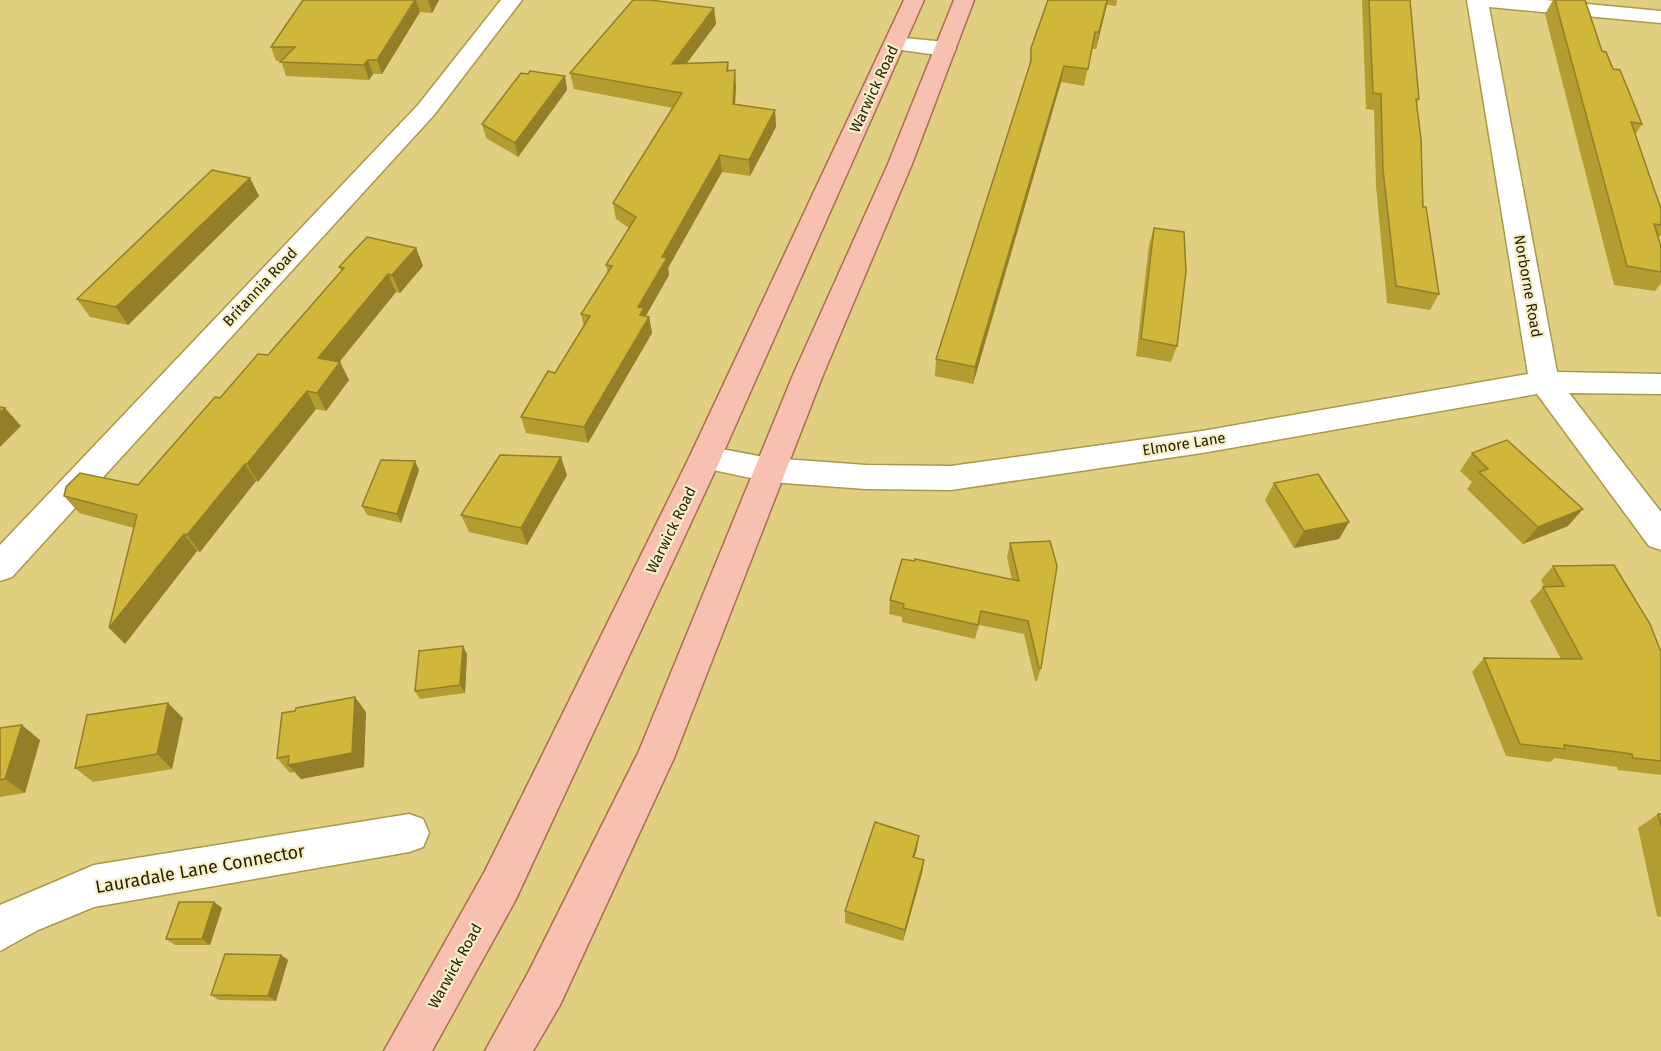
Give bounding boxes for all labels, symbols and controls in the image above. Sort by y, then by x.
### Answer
street label: Warwick Road [846,42,902,136]
street label: Norborne Road [1510,233,1546,339]
street label: Britannia Road [219,244,301,330]
street label: Elmore Lane [1141,429,1227,459]
street label: Warwick Road [642,484,700,576]
street label: Lauradale Lane Connector [93,840,307,898]
street label: Warwick Road [424,920,486,1012]

